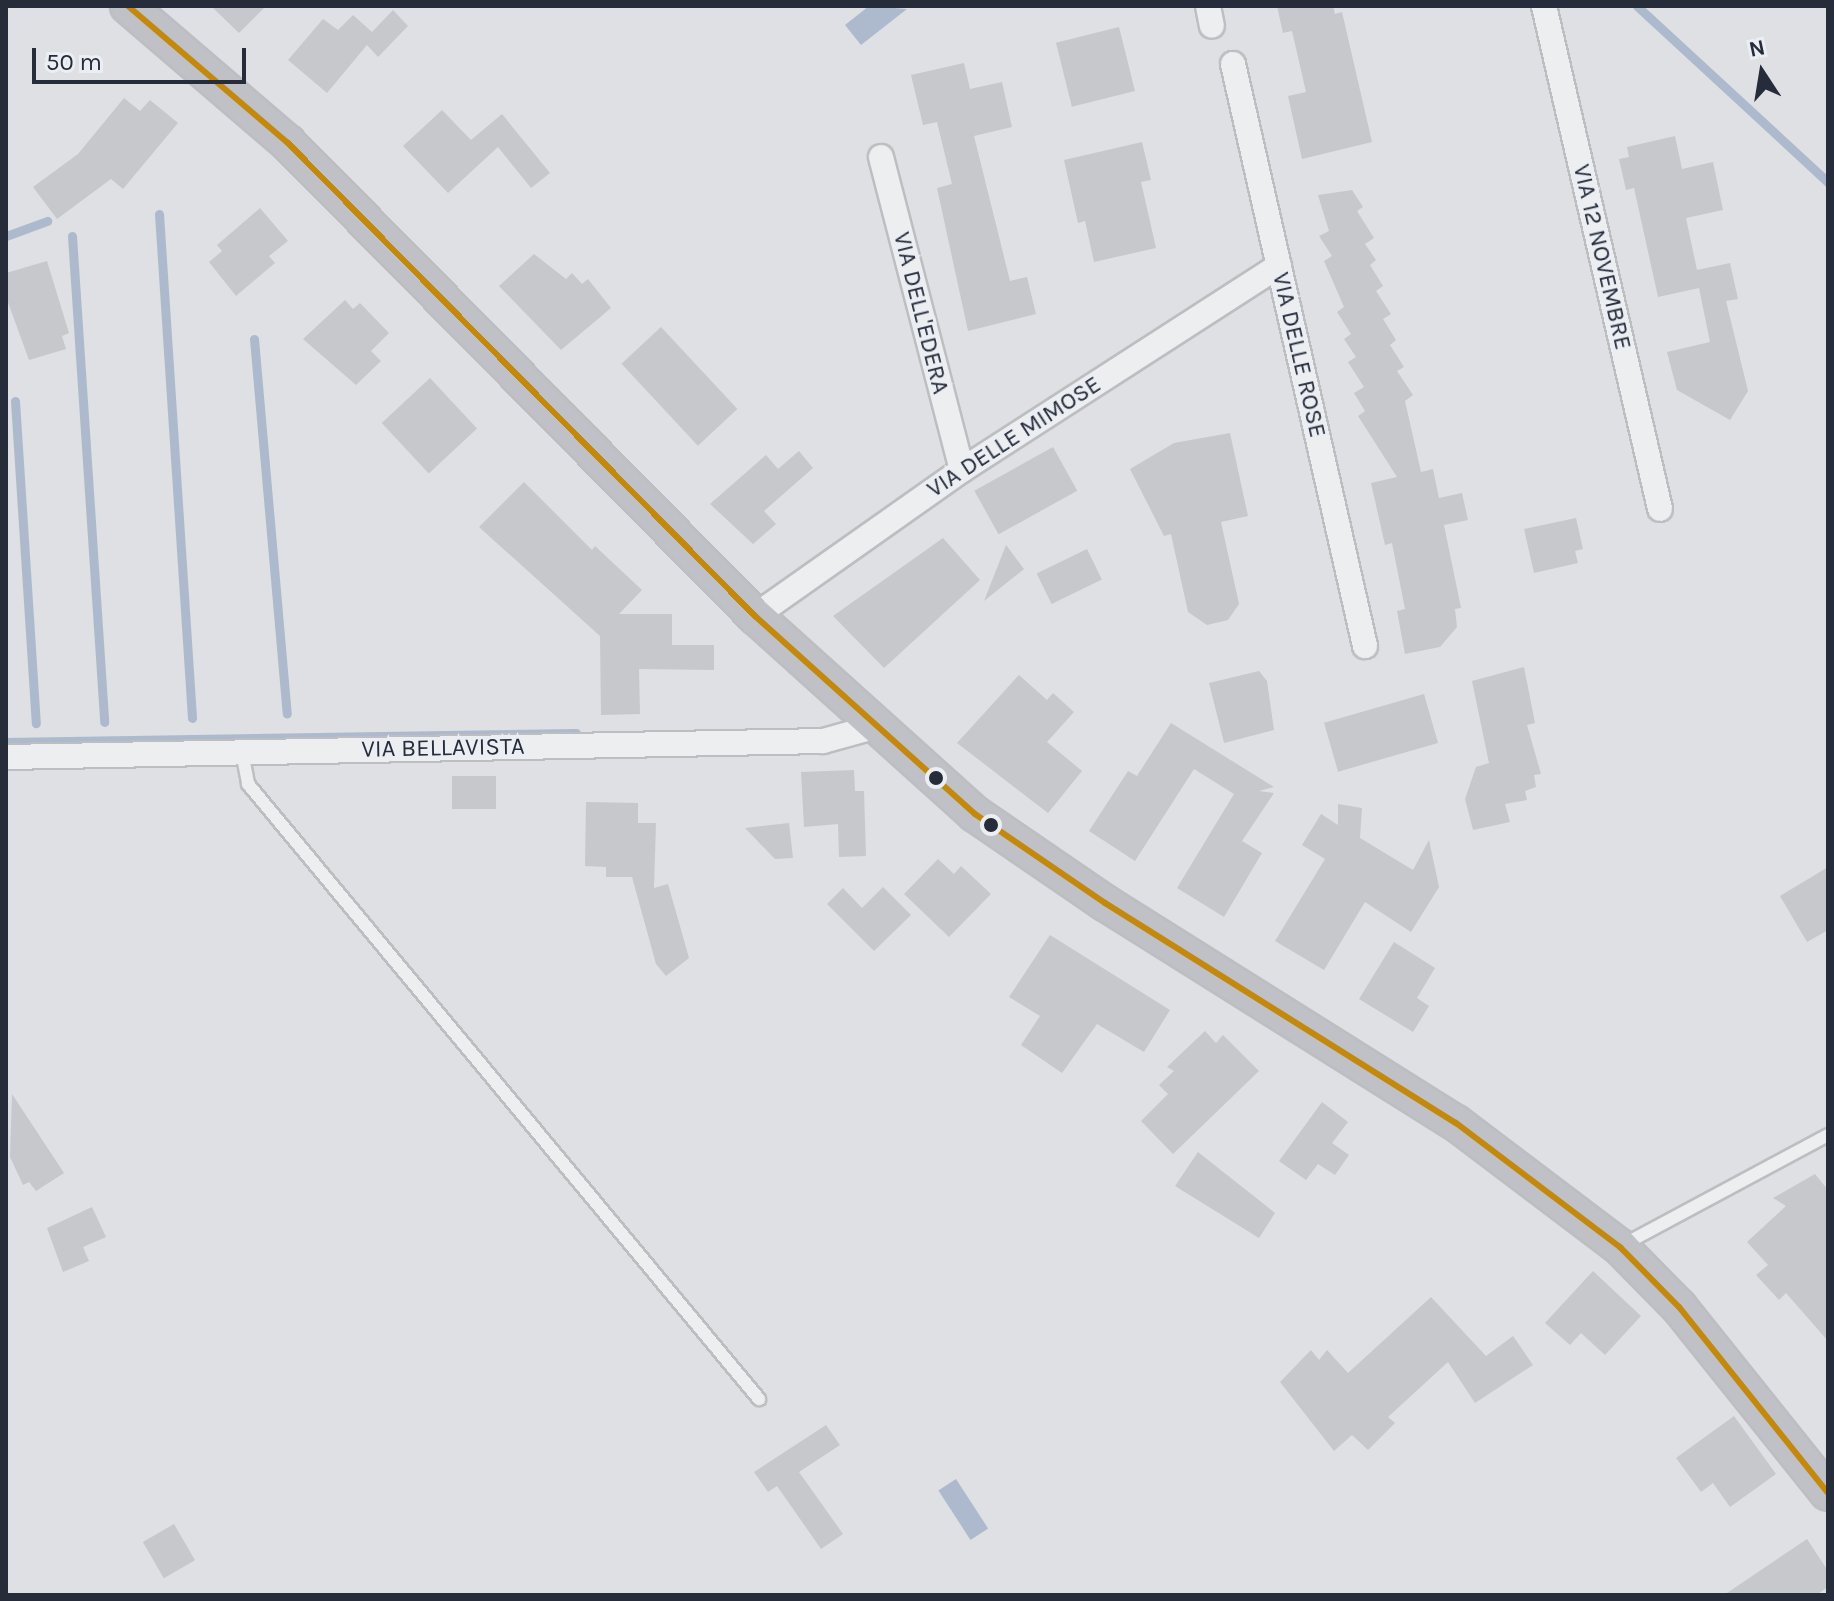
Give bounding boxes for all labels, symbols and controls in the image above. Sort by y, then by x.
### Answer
scale bar [36,32,250,82]
north arrow [1722,32,1802,112]
text: N [1747,34,1767,63]
text: 50 m [46,48,102,76]
street label: VIA 12 NOVEMBRE [1567,161,1637,353]
street label: VIA DELL'EDERA [887,229,955,397]
street label: VIA DELLE ROSE [1266,269,1332,441]
street label: VIA DELLE MIMOSE [922,370,1106,504]
street label: VIA BELLAVISTA [361,732,525,764]
unlabelled marker [928,770,944,786]
unlabelled marker [983,817,999,833]

